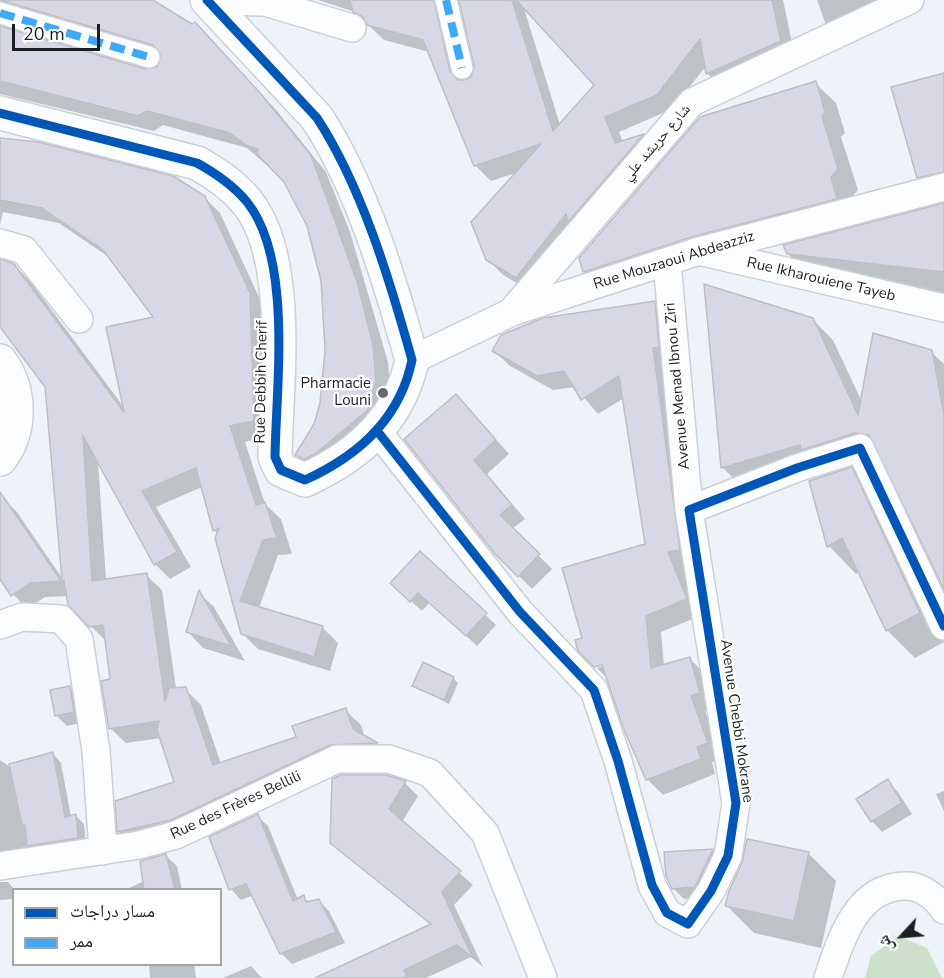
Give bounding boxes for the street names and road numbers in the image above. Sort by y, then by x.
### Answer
street label: شارع حريشد علي [619,101,695,185]
street label: Rue Mouzaoui Abdeazziz [591,228,757,294]
street label: Rue Ikharouiene Tayeb [745,254,897,306]
street label: Avenue Menad Ibnou Ziri [662,302,694,470]
street label: Rue Debbih Cherif [252,320,272,444]
street label: Avenue Chebbi Mokrane [716,638,756,804]
street label: Rue des Frères Bellili [168,768,304,844]

